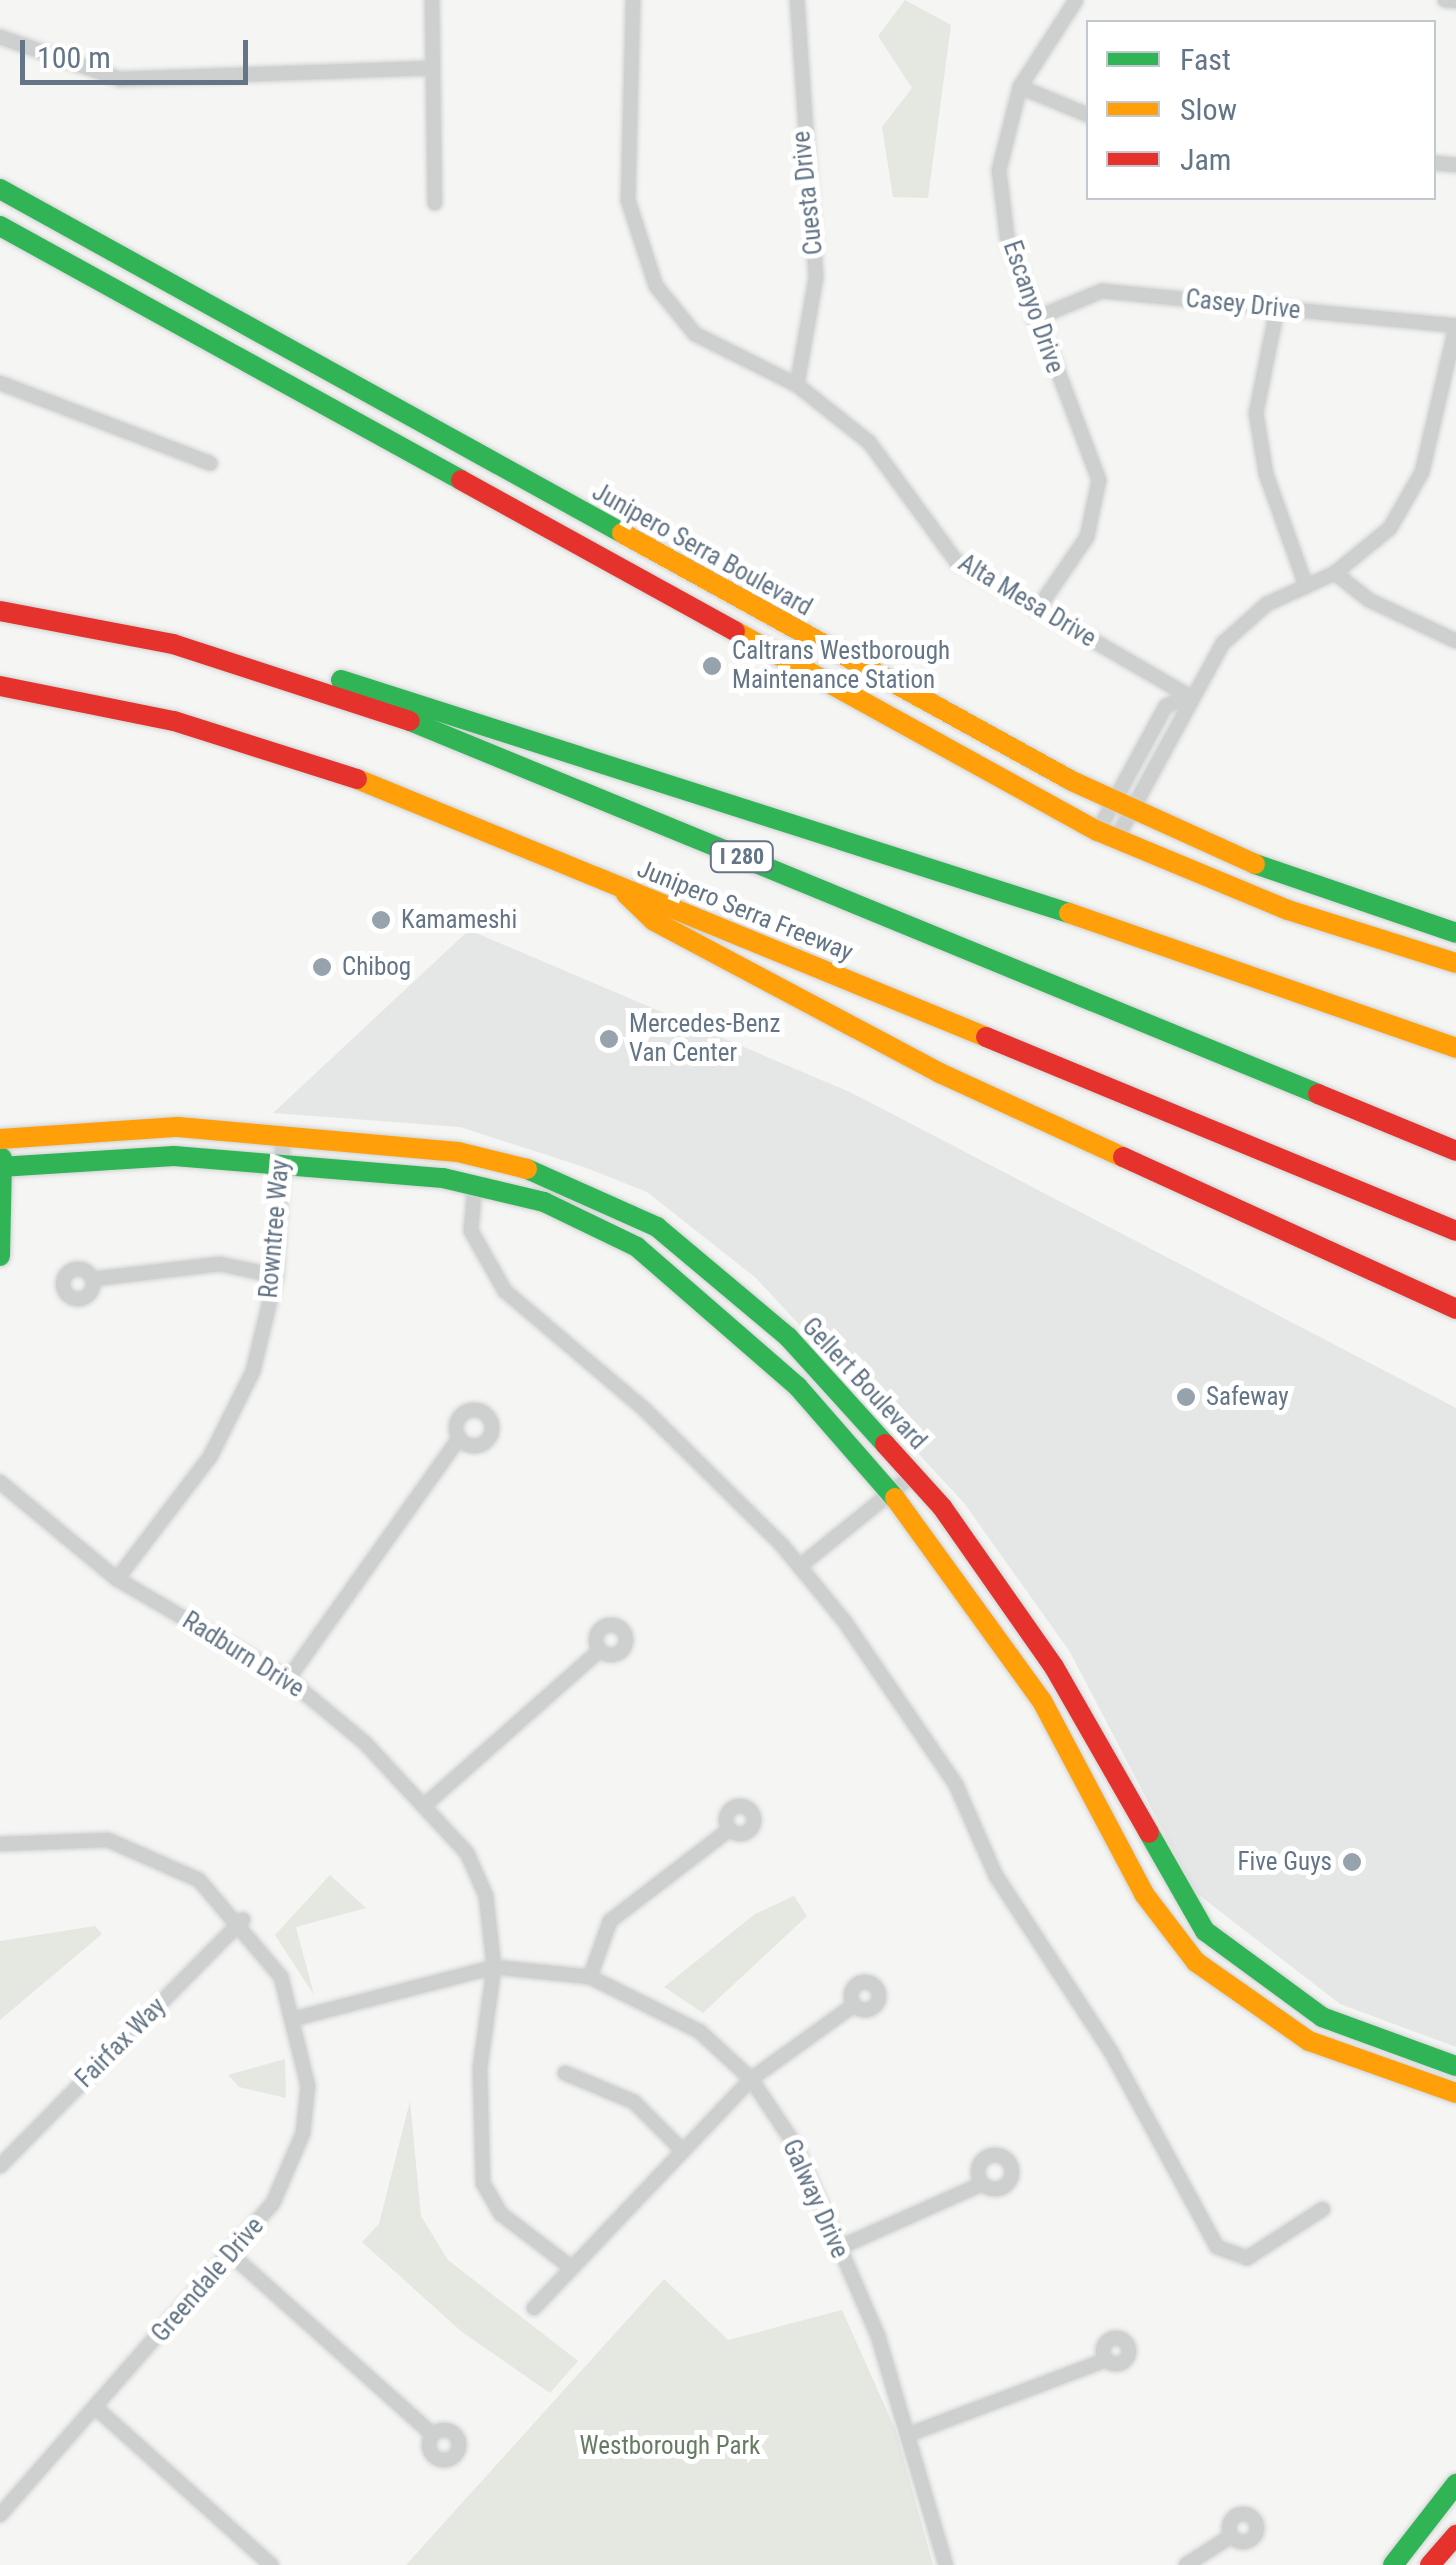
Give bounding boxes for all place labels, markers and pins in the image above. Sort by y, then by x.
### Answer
place label: Caltrans Westborough Maintenance Station [732,637,950,696]
marker: Caltrans Westborough Maintenance Station [701,655,723,677]
place label: Kamameshi [401,905,517,935]
marker: Kamameshi [370,909,392,931]
place label: Chibog [342,952,411,982]
marker: Chibog [311,956,333,978]
place label: Mercedes-Benz Van Center [629,1010,780,1069]
marker: Mercedes-Benz Van Center [598,1028,620,1050]
place label: Safeway [1206,1382,1289,1412]
marker: Safeway [1175,1386,1197,1408]
place label: Five Guys [1238,1847,1332,1877]
marker: Five Guys [1341,1851,1363,1873]

